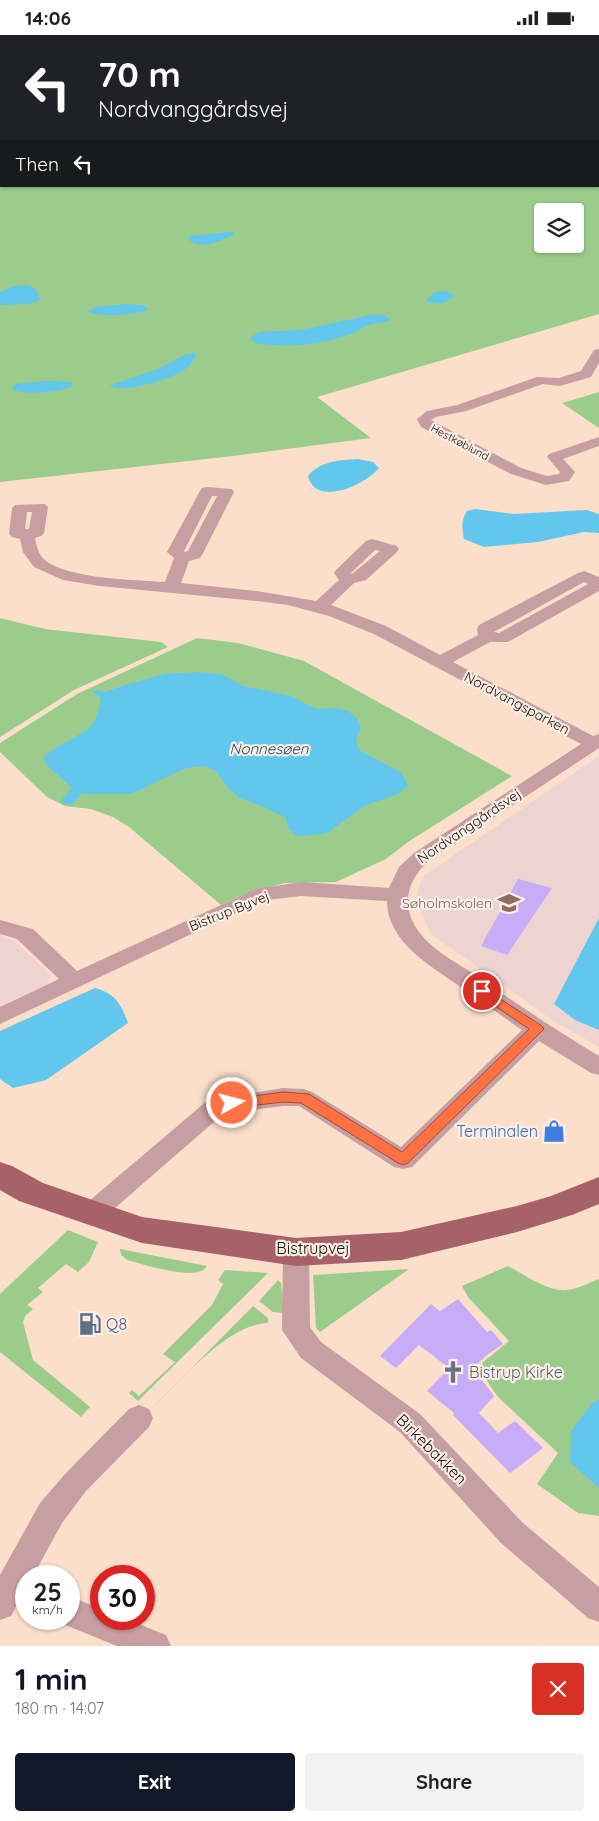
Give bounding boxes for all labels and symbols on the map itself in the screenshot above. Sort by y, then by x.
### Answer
street label: Hestkøblund [428,421,492,463]
street label: Nordvangsparken [461,668,573,738]
water label: Nonnesøen [229,739,309,758]
street label: Nordvanggårdsvej [414,785,524,867]
street label: Bistrup Byvej [186,887,272,935]
school or university icon: Søholmskolen [496,890,522,916]
place label: Søholmskolen [402,894,492,912]
pin [461,970,503,1012]
position arrow [205,1076,257,1128]
shop icon: Terminalen [541,1118,567,1144]
place label: Terminalen [456,1121,538,1141]
street label: Bistrupvej [276,1238,350,1258]
fuel station icon: Q8 [77,1311,103,1337]
place label: Q8 [106,1314,127,1334]
church icon: Bistrup Kirke [440,1359,466,1385]
place label: Bistrup Kirke [469,1362,563,1382]
street label: Birkebakken [393,1410,471,1488]
speed limit sign: 30 [90,1565,155,1630]

